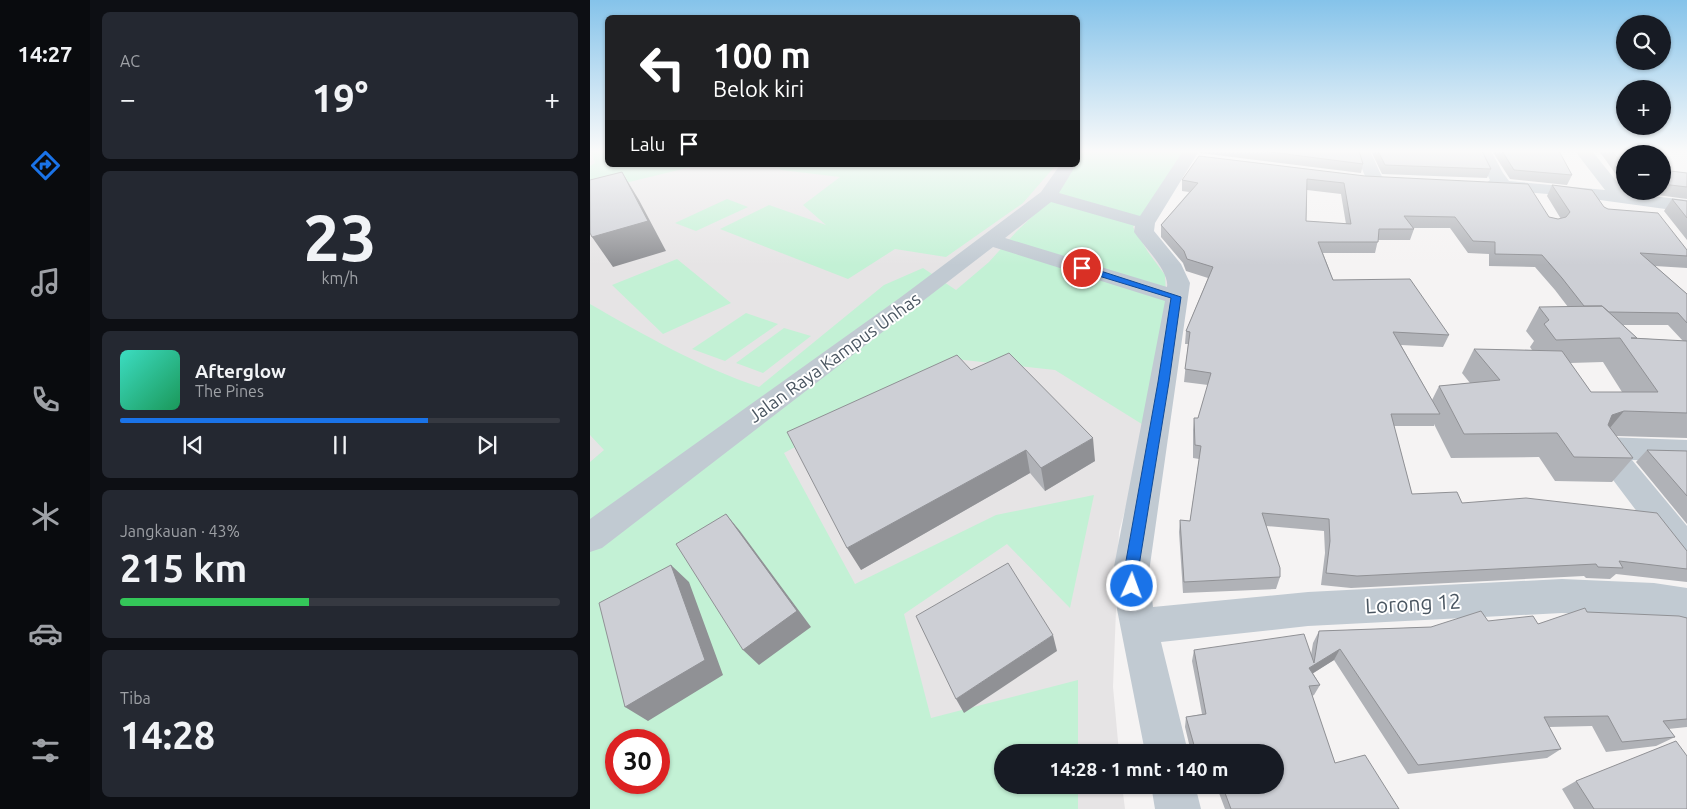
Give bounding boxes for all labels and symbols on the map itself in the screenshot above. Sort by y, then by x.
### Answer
pin [1061,247,1103,289]
street label: Jalan Raya Kampus Unhas [744,288,924,426]
position arrow [1105,559,1157,611]
street label: Lorong 12 [1365,589,1461,617]
speed limit sign: 30 [605,729,670,794]

